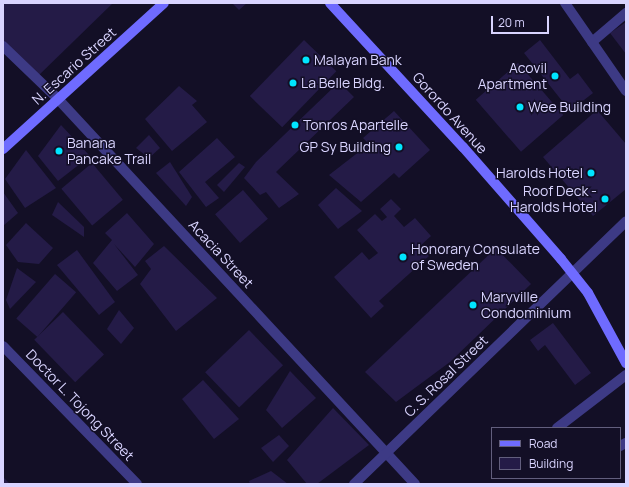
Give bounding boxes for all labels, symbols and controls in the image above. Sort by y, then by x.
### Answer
scale bar [493,8,551,34]
text: 20 m [498,14,525,31]
street label: N. Escario Street [29,24,119,108]
place label: Malayan Bank [314,52,402,68]
marker: Malayan Bank [301,55,311,65]
place label: Acovil Apartment [478,60,547,92]
street label: Gorordo Avenue [409,69,491,157]
marker: Acovil Apartment [550,71,560,81]
place label: La Belle Bldg. [301,75,385,91]
marker: La Belle Bldg. [288,78,298,88]
place label: Wee Building [528,99,611,115]
marker: Wee Building [515,102,525,112]
place label: Tonros Apartelle [303,117,408,133]
marker: Tonros Apartelle [290,120,300,130]
place label: Banana Pancake Trail [67,135,151,168]
place label: GP Sy Building [300,139,391,155]
marker: GP Sy Building [394,142,404,152]
marker: Banana Pancake Trail [54,146,64,156]
place label: Harolds Hotel [496,165,583,181]
marker: Harolds Hotel [586,168,596,178]
place label: Roof Deck - Harolds Hotel [510,183,597,216]
marker: Roof Deck - Harolds Hotel [600,194,610,204]
street label: Acacia Street [185,217,257,291]
place label: Honorary Consulate of Sweden [411,241,540,274]
marker: Honorary Consulate of Sweden [398,252,408,262]
place label: Maryville Condominium [481,289,571,322]
marker: Maryville Condominium [468,300,478,310]
street label: C. S. Rosal Street [401,332,491,420]
street label: Doctor L. Tojong Street [22,346,138,464]
legend [491,427,621,479]
text: Road [529,435,557,452]
text: Building [529,455,573,472]

